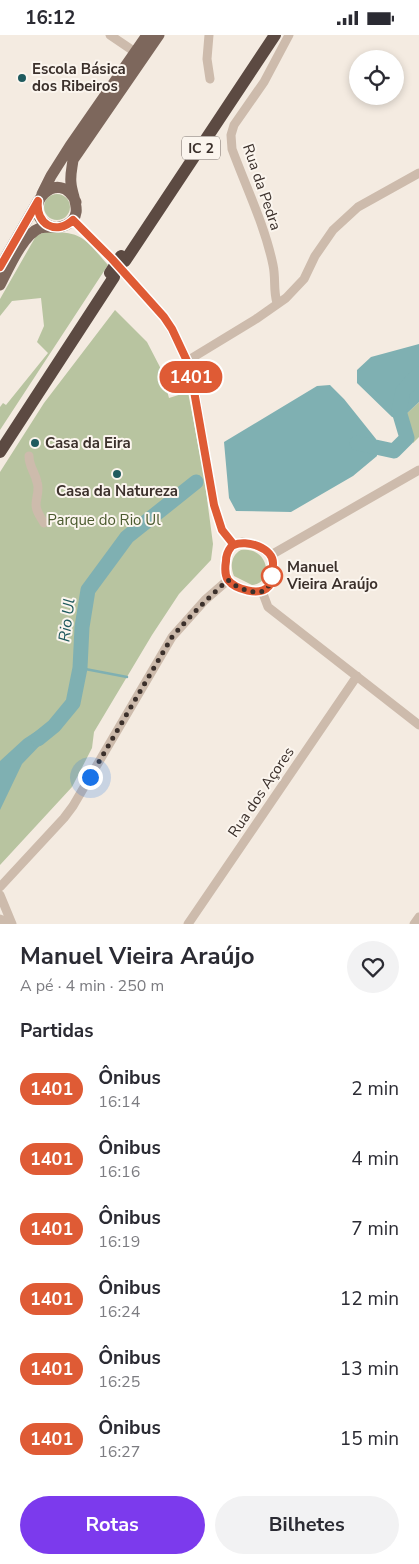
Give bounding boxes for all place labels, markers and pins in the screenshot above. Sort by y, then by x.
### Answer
place label: Escola Básica dos Ribeiros [32,59,126,96]
marker: Escola Básica dos Ribeiros [16,72,28,84]
place label: Casa da Eira [45,433,131,453]
marker: Casa da Eira [29,437,41,449]
marker: Casa da Natureza [111,468,123,480]
place label: Casa da Natureza [56,481,178,501]
place label: Manuel Vieira Araújo [286,557,378,594]
marker: Manuel Vieira Araújo [261,565,283,587]

